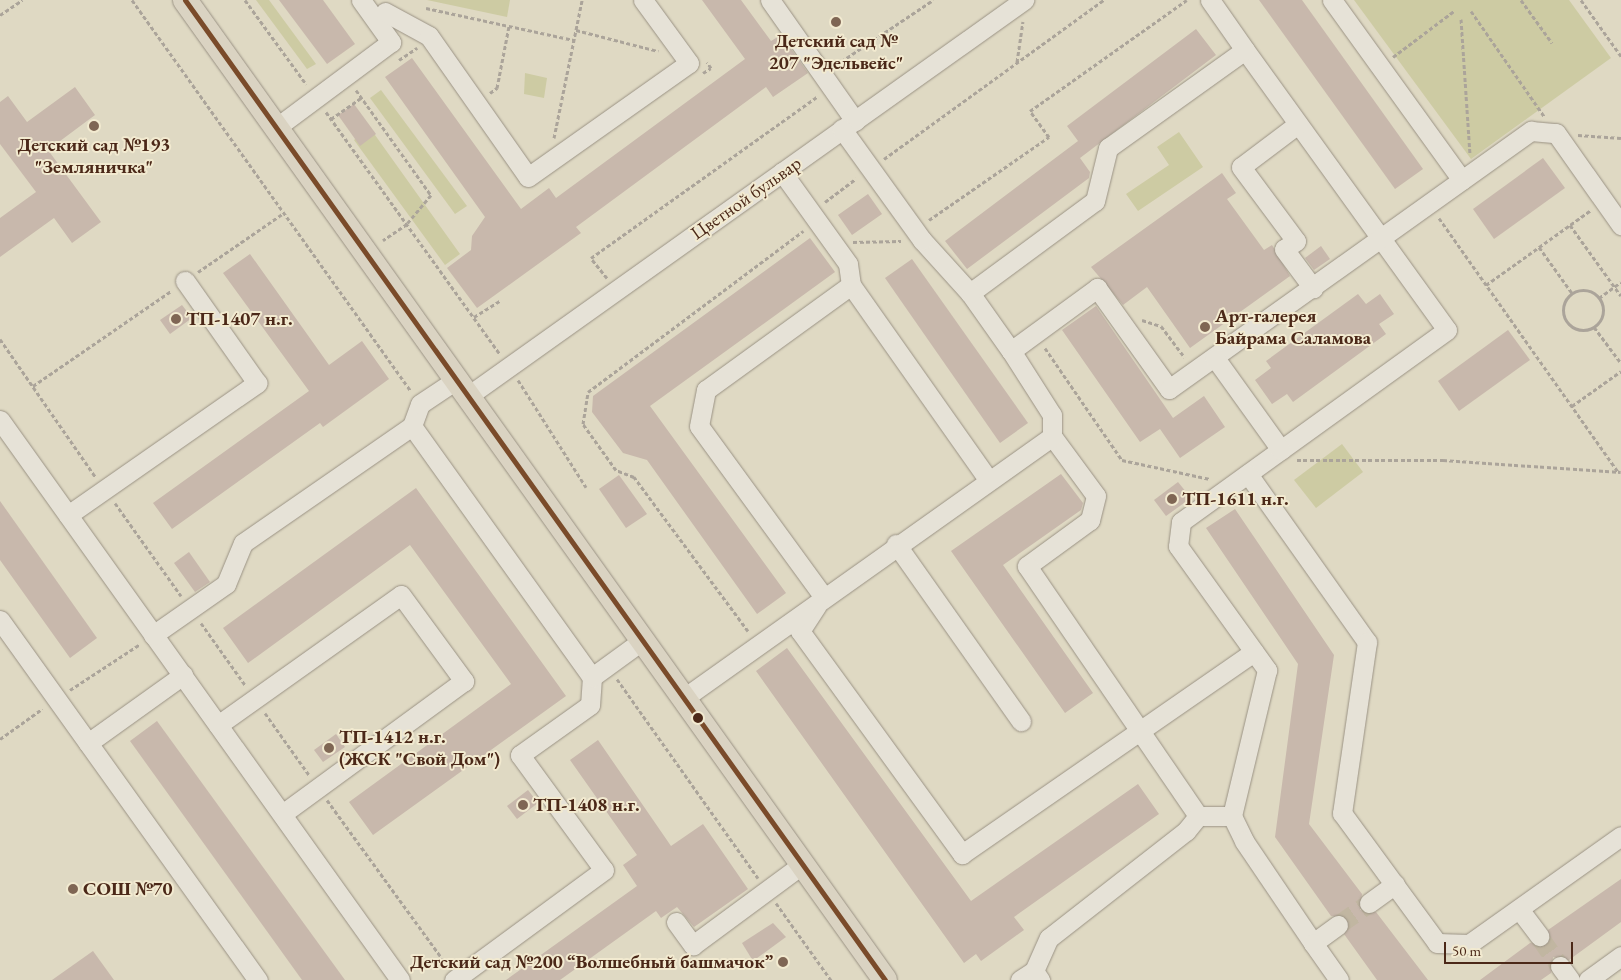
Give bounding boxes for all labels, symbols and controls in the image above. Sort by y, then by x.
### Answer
marker: Детский сад № 207 "Эдельвейс" [830,16,842,28]
place label: Детский сад № 207 "Эдельвейс" [769,30,903,74]
marker: Детский сад №193 "Земляничка" [88,120,100,132]
place label: Детский сад №193 "Земляничка" [18,134,170,178]
street label: Цветной бульвар [686,152,806,244]
place label: Арт-галерея Байрама Саламова [1215,305,1371,349]
place label: ТП-1407 н.г. [186,308,293,330]
marker: ТП-1407 н.г. [170,313,182,325]
marker: Арт-галерея Байрама Саламова [1199,321,1211,333]
place label: ТП-1611 н.г. [1182,488,1289,510]
marker: ТП-1611 н.г. [1166,493,1178,505]
unlabelled marker [693,713,703,723]
place label: ТП-1412 н.г. (ЖСК "Свой Дом") [339,726,500,770]
marker: ТП-1412 н.г. (ЖСК "Свой Дом") [323,742,335,754]
place label: ТП-1408 н.г. [533,794,640,816]
marker: ТП-1408 н.г. [517,799,529,811]
place label: СОШ №70 [83,878,173,900]
marker: СОШ №70 [67,883,79,895]
scale bar [1446,932,1575,964]
text: 50 m [1452,941,1481,960]
place label: Детский сад №200 “Волшебный башмачок” [410,951,773,973]
marker: Детский сад №200 “Волшебный башмачок” [777,956,789,968]

